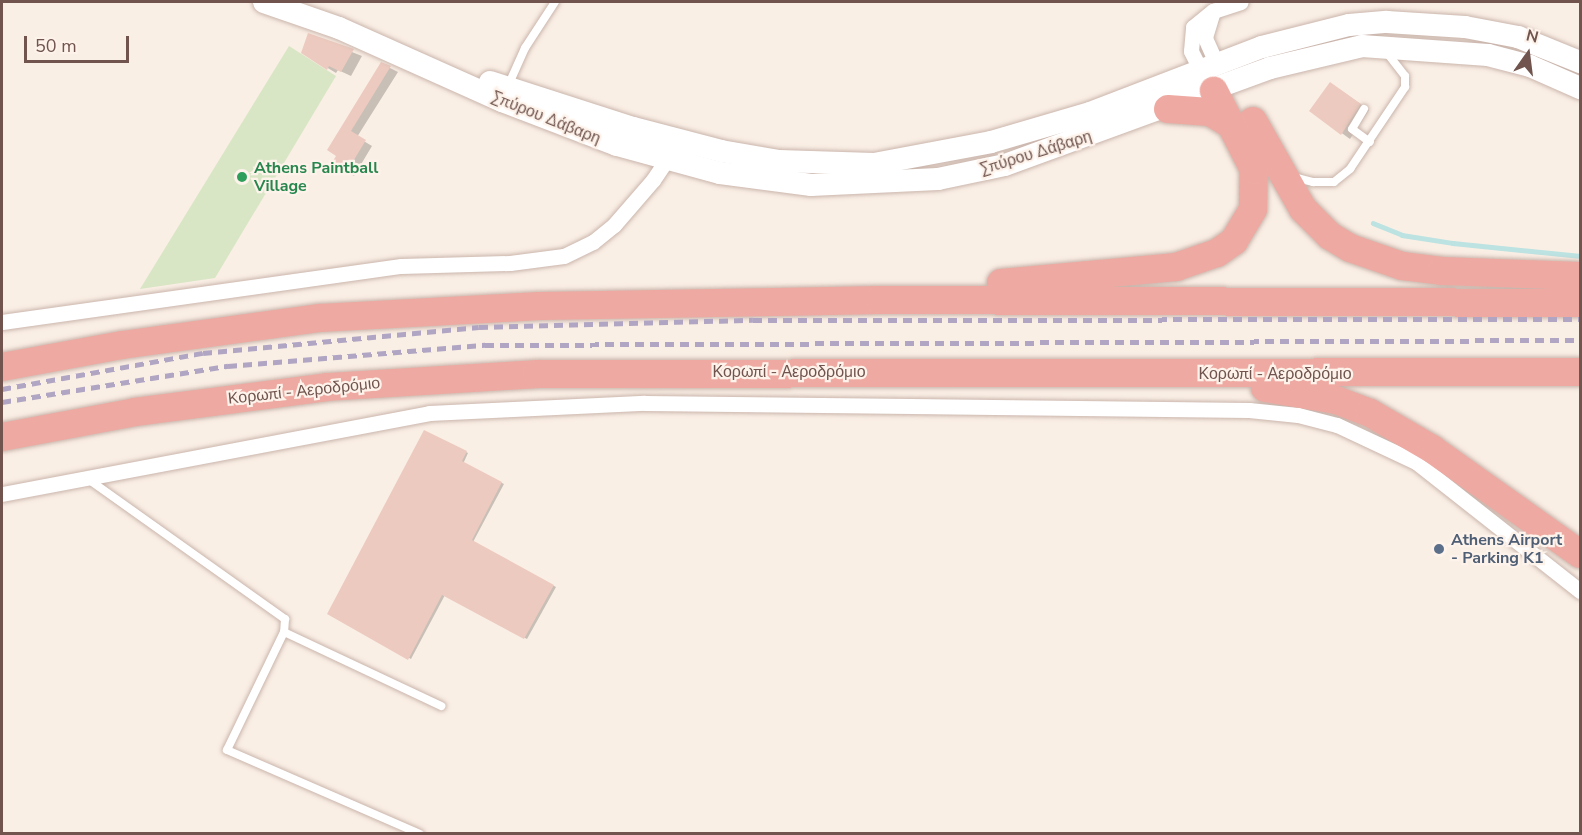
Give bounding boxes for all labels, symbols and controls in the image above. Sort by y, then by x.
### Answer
scale bar [27,24,132,62]
north arrow [1498,24,1558,84]
text: N [1524,24,1541,49]
text: 50 m [35,34,77,58]
street label: Σπύρου Δάβαρη [489,87,603,149]
street label: Σπύρου Δάβαρη [978,127,1094,179]
place label: Athens Paintball Village [254,158,378,196]
marker: Athens Paintball Village [235,170,249,184]
street label: Κορωπί - Αεροδρόμιο [712,362,866,382]
street label: Κορωπί - Αεροδρόμιο [1198,364,1352,384]
street label: Κορωπί - Αεροδρόμιο [227,373,381,409]
place label: Athens Airport - Parking K1 [1451,530,1562,568]
marker: Athens Airport - Parking K1 [1432,542,1446,556]

